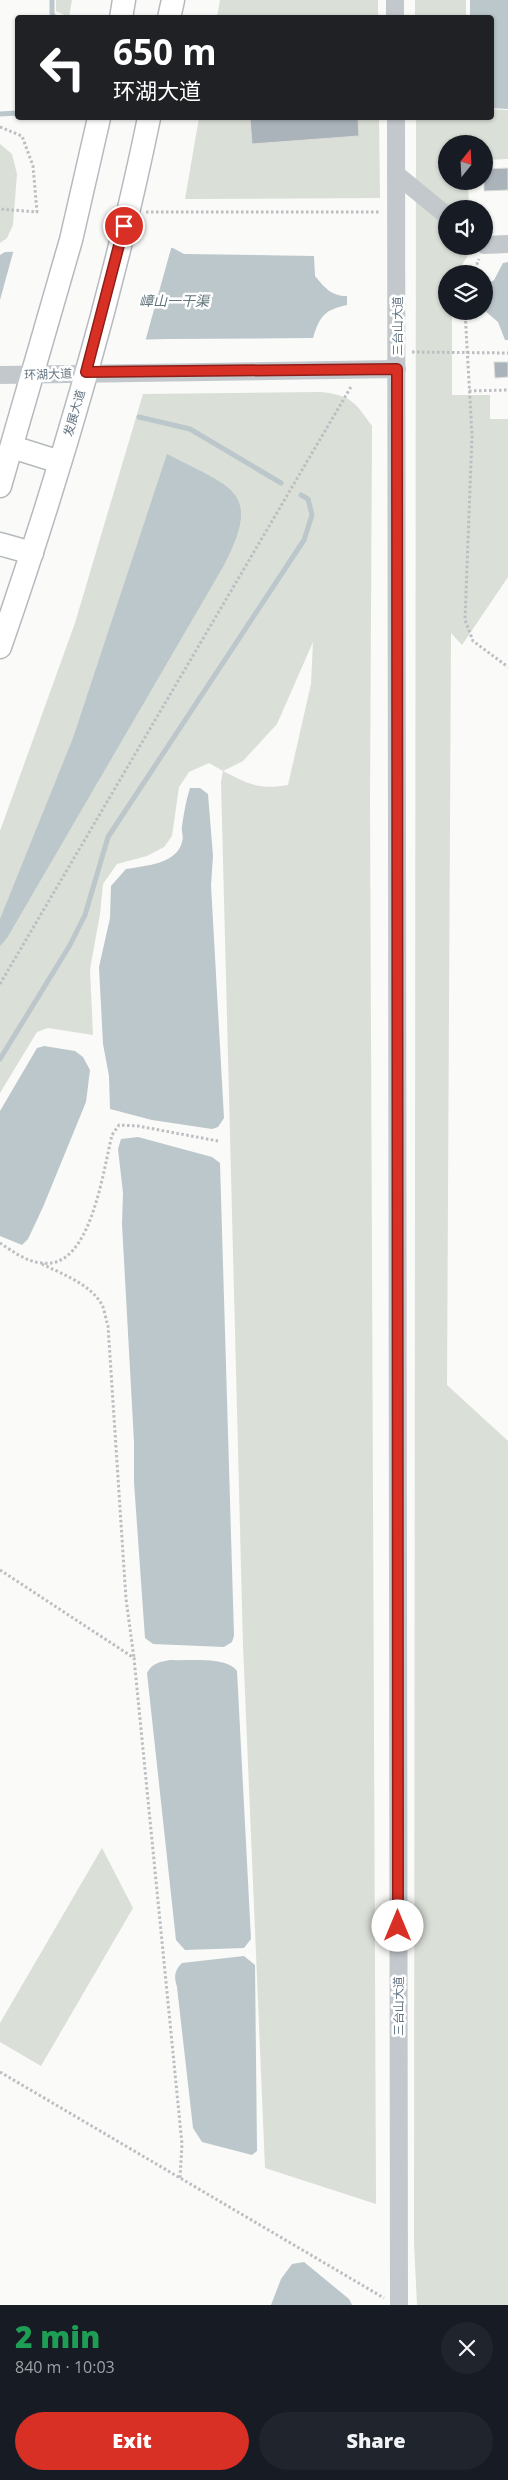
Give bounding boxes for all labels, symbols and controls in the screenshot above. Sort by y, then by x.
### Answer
text: 650 m [113,28,217,75]
icon: left [30,35,95,100]
text: 环湖大道 [113,75,201,105]
north arrow [438,135,492,190]
map controls [438,135,493,320]
button: sound [438,200,493,255]
pin [103,205,145,247]
icon: arrive [110,212,138,240]
button: layers [438,265,493,320]
water label: 嶂山一干渠 [139,291,211,310]
street label: 三台山大道 [389,296,406,356]
street label: 环湖大道 [24,365,72,383]
street label: 发展大道 [59,388,89,438]
position arrow [371,1899,423,1951]
street label: 三台山大道 [390,1976,407,2036]
text: 2 min [15,2316,100,2357]
button: close [441,2322,493,2374]
text: 840 m · 10:03 [15,2356,115,2378]
button: Exit [15,2412,249,2470]
button: Share [259,2412,493,2470]

